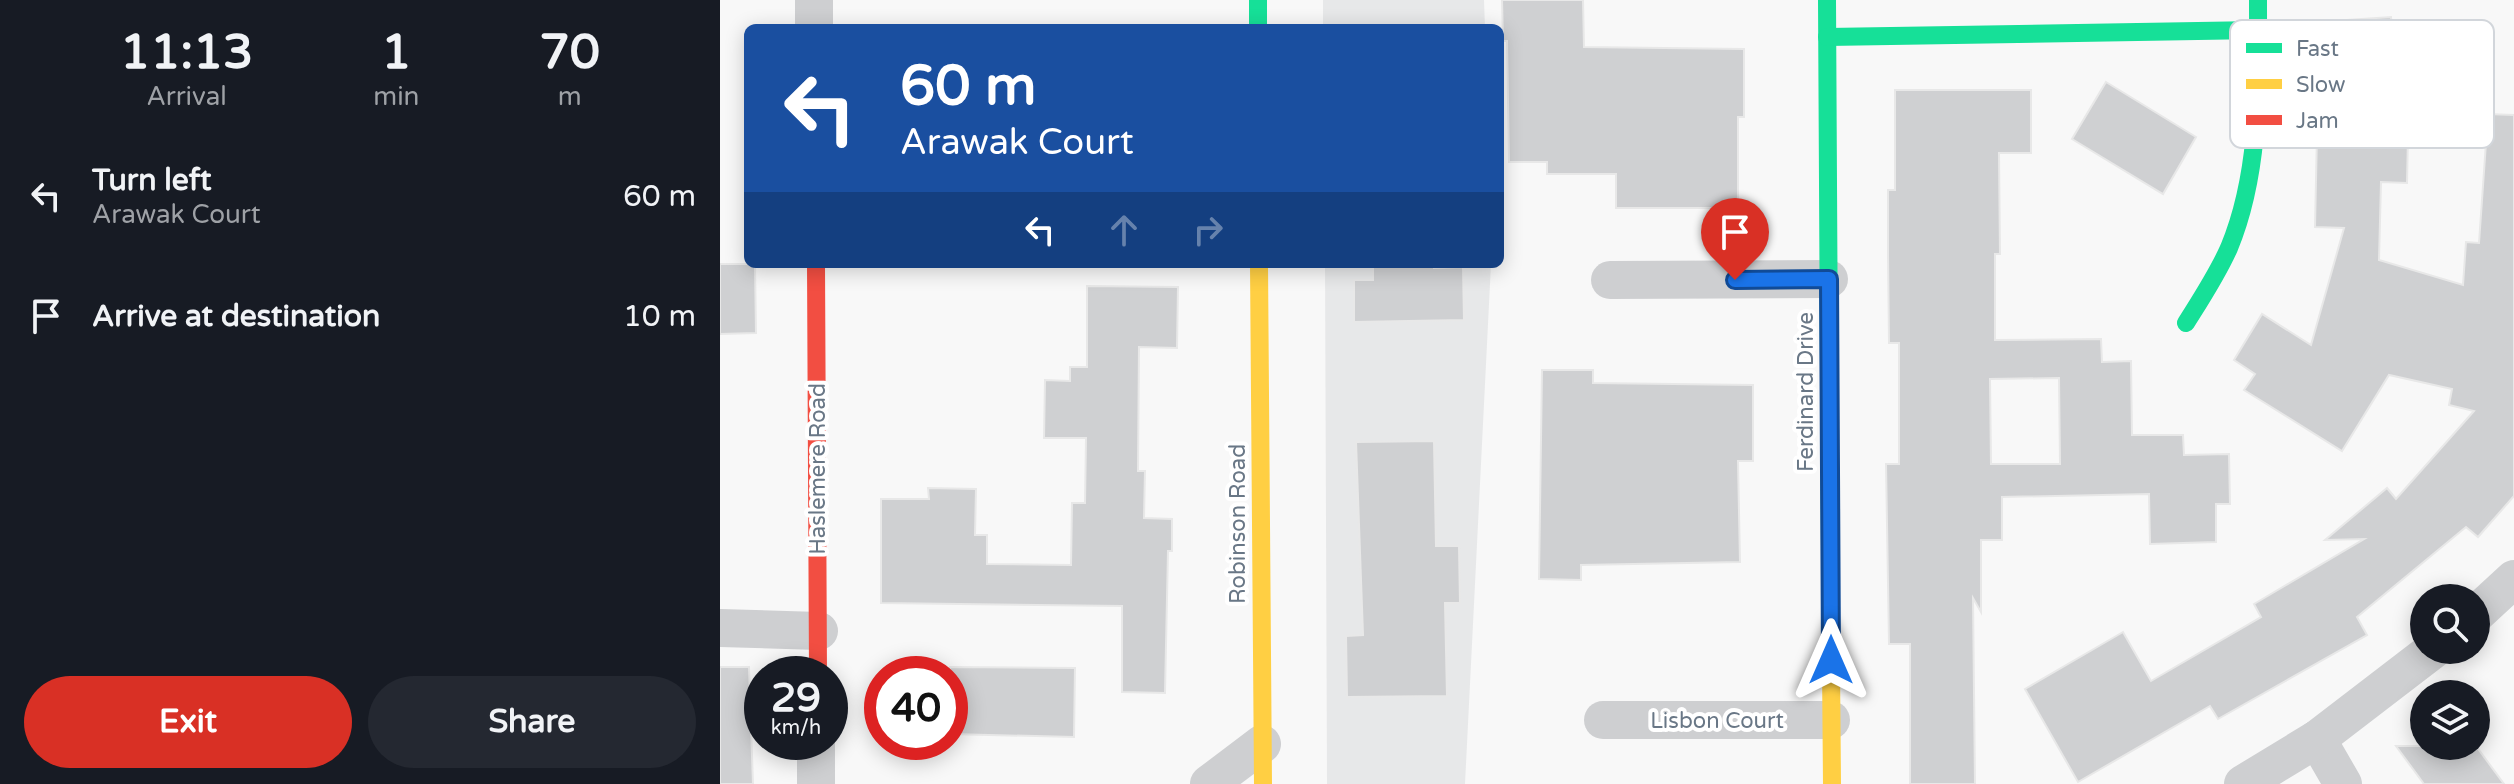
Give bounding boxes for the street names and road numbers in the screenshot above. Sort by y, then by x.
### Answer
street label: Ferdinard Drive [1793,312,1819,472]
street label: Haslemere Road [805,383,831,555]
street label: Robinson Road [1225,444,1251,604]
street label: Lisbon Court [1650,708,1784,734]

